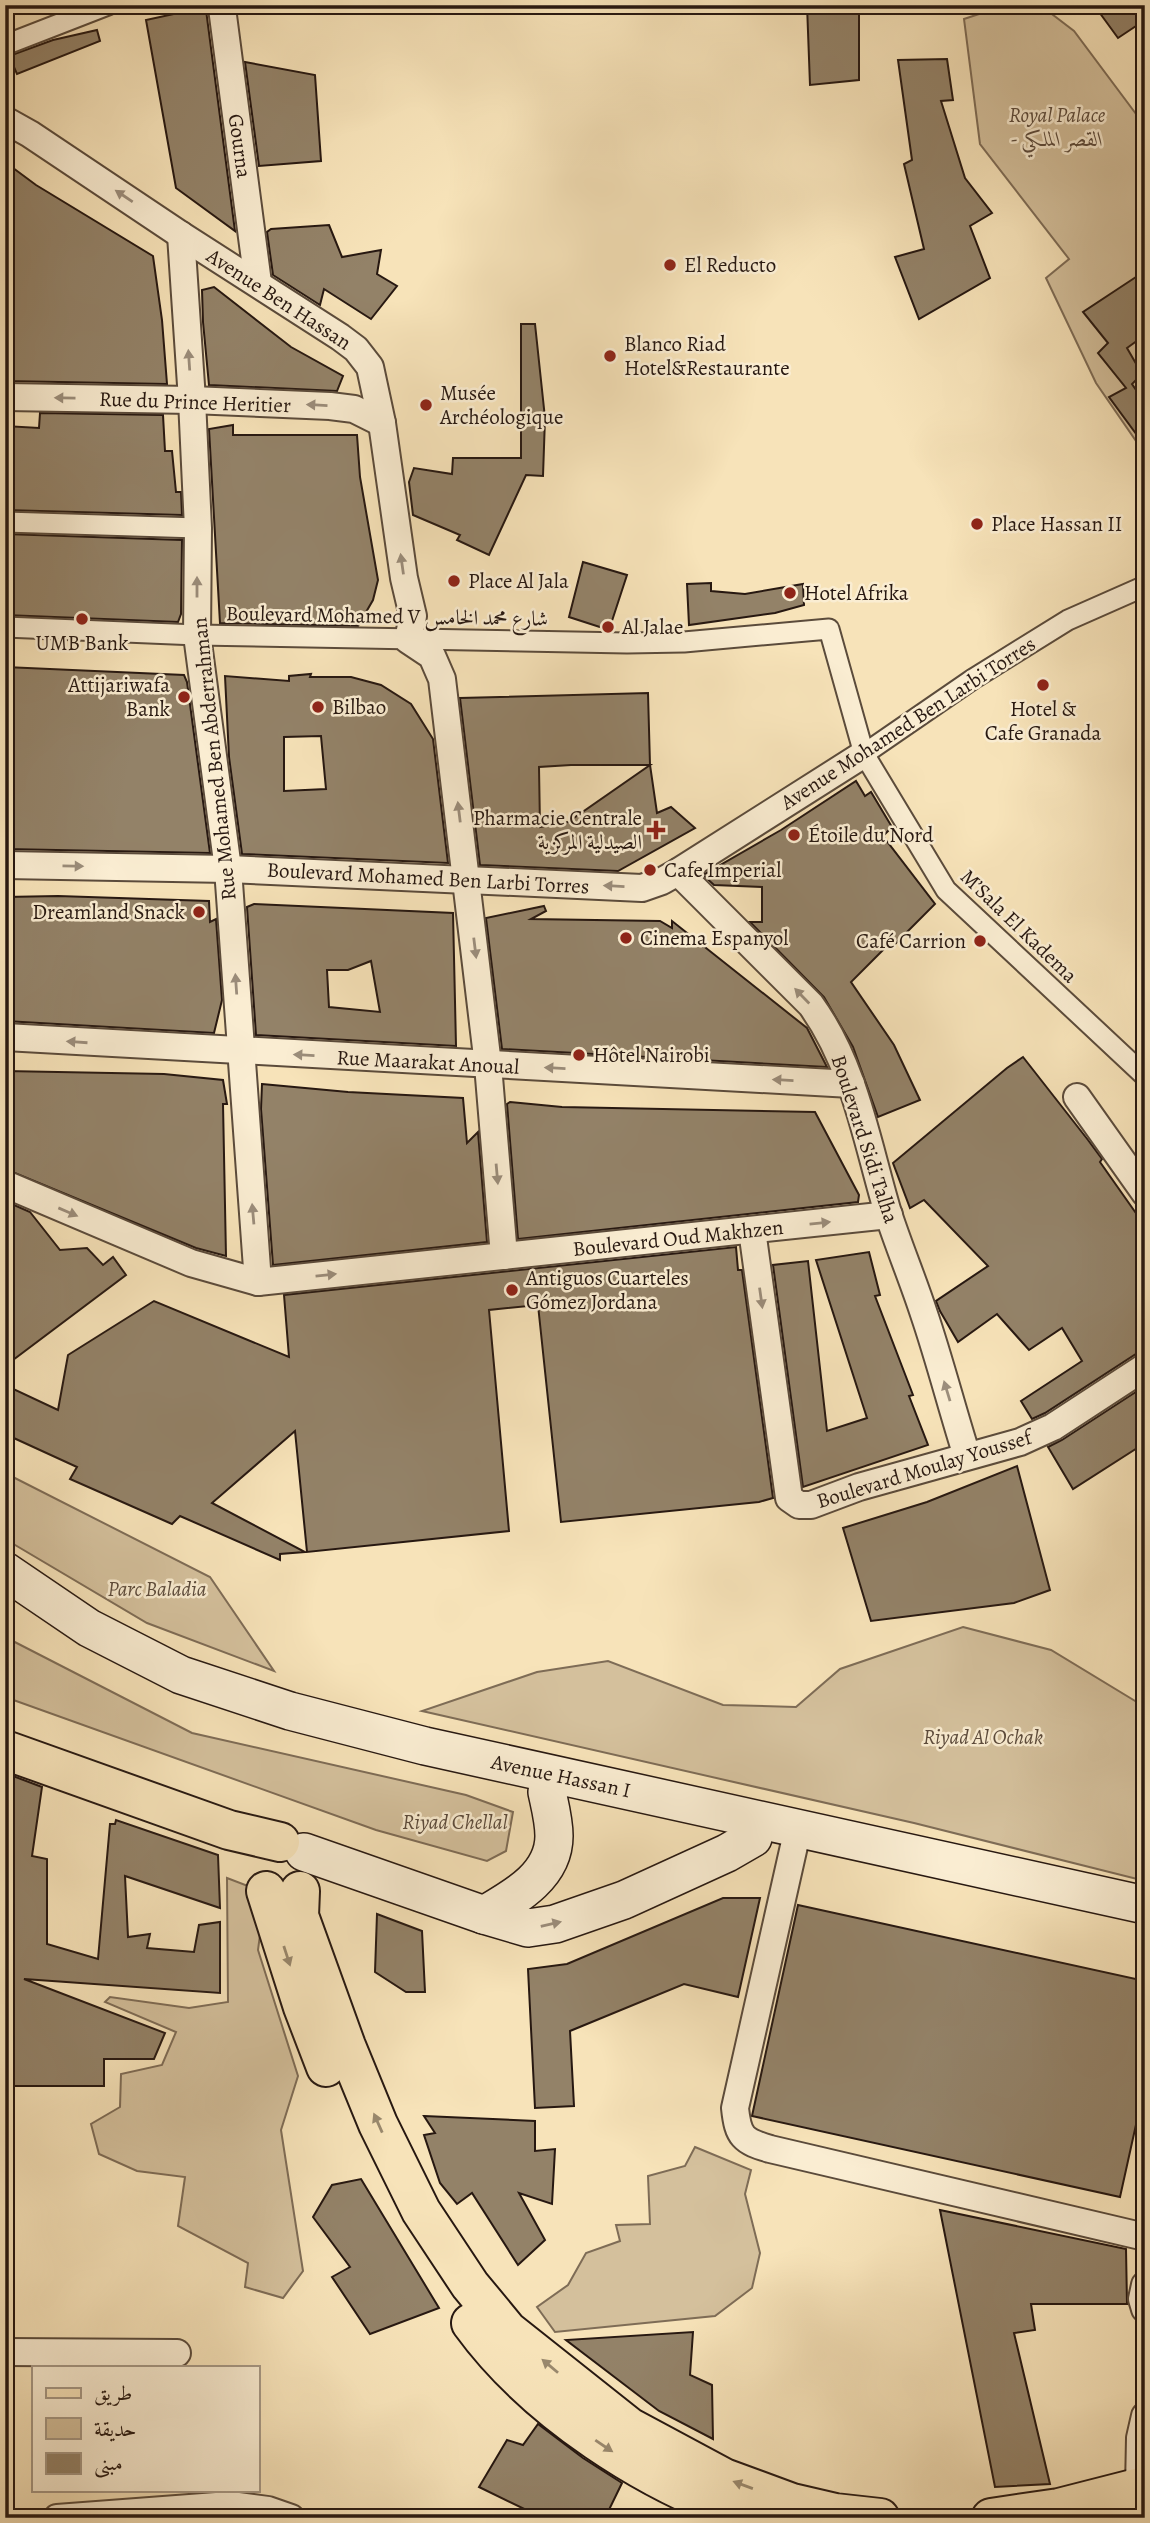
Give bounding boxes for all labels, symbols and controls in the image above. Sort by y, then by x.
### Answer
park label: Royal Palace - القصر الملكي [1009,101,1106,158]
street label: Gourna [222,112,258,180]
one-way arrow [115,190,134,203]
street label: Avenue Ben Hassan [200,241,357,356]
place label: El Reducto [684,251,776,279]
marker: El Reducto [662,257,678,273]
place label: Blanco Riad Hotel&Restaurante [624,330,790,382]
one-way arrow [183,348,194,370]
marker: Blanco Riad Hotel&Restaurante [602,348,618,364]
place label: Musée Archéologique [439,379,563,431]
street label: Rue du Prince Heritier [99,385,291,419]
one-way arrow [54,392,76,404]
marker: Musée Archéologique [418,397,434,413]
one-way arrow [306,400,328,411]
place label: Place Hassan II [991,510,1122,538]
marker: Place Hassan II [969,516,985,532]
one-way arrow [396,553,407,575]
place label: Place Al Jala [468,567,569,595]
marker: Place Al Jala [446,573,462,589]
one-way arrow [192,576,203,598]
place label: Hotel Afrika [804,579,909,607]
marker: Hotel Afrika [782,585,798,601]
street label: Boulevard Mohamed V شارع محمد الخامس [226,599,548,637]
marker: UMB Bank [74,611,90,627]
place label: Al Jalae [621,613,683,641]
street label: Rue Mohamed Ben Abderrahman [185,616,243,902]
marker: Al Jalae [600,619,616,635]
place label: UMB Bank [35,629,129,657]
street label: Avenue Mohamed Ben Larbi Torres [774,630,1041,817]
place label: Attijariwafa Bank [67,671,171,723]
marker: Hotel & Cafe Granada [1035,677,1051,693]
marker: Attijariwafa Bank [176,689,192,705]
place label: Bilbao [332,693,386,721]
place label: Hotel & Cafe Granada [985,695,1102,747]
marker: Bilbao [310,699,326,715]
one-way arrow [453,801,464,823]
place label: Pharmacie Centrale الصيدلية المركزية [473,804,642,856]
place label: Étoile du Nord [808,821,934,849]
marker: Pharmacie Centrale الصيدلية المركزية [648,822,664,838]
marker: Étoile du Nord [786,827,802,843]
street label: Boulevard Mohamed Ben Larbi Torres [266,856,590,900]
place label: Cafe Imperial [664,856,781,884]
one-way arrow [63,860,85,872]
marker: Cafe Imperial [642,862,658,878]
street label: M’Sala El Kadema [954,863,1084,989]
one-way arrow [603,881,625,892]
place label: Dreamland Snack [32,898,186,926]
marker: Dreamland Snack [191,904,207,920]
place label: Cinema Espanyol [640,924,788,952]
place label: Café Carrion [856,927,966,955]
marker: Cinema Espanyol [618,930,634,946]
marker: Café Carrion [972,933,988,949]
one-way arrow [469,937,480,959]
one-way arrow [230,972,241,994]
one-way arrow [795,988,811,1005]
one-way arrow [65,1036,87,1047]
place label: Hôtel Nairobi [593,1041,710,1069]
street label: Rue Maarakat Anoual [336,1043,520,1081]
marker: Hôtel Nairobi [571,1047,587,1063]
one-way arrow [292,1049,314,1060]
street label: Boulevard Sidi Talha [825,1051,905,1227]
one-way arrow [544,1063,566,1074]
one-way arrow [771,1075,793,1086]
one-way arrow [492,1163,503,1185]
one-way arrow [247,1203,258,1225]
one-way arrow [58,1206,79,1217]
street label: Boulevard Oud Makhzen [571,1213,785,1263]
one-way arrow [810,1217,832,1228]
place label: Antiguos Cuarteles Gómez Jordana [525,1264,689,1316]
one-way arrow [315,1269,337,1280]
marker: Antiguos Cuarteles Gómez Jordana [504,1282,520,1298]
one-way arrow [756,1287,767,1309]
one-way arrow [942,1380,952,1401]
street label: Boulevard Moulay Youssef [813,1422,1038,1515]
park label: Parc Baladia [108,1575,207,1603]
park label: Riyad Al Ochak [923,1723,1043,1751]
street label: Avenue Hassan I [488,1747,633,1804]
park label: Riyad Chellal [402,1808,508,1836]
one-way arrow [540,1919,562,1930]
one-way arrow [282,1945,292,1966]
one-way arrow [373,2113,384,2134]
one-way arrow [542,2359,560,2374]
legend [32,2366,259,2492]
text: طريق [94,2379,132,2407]
text: حديقة [94,2415,137,2443]
one-way arrow [594,2439,614,2452]
text: مبنى [94,2449,123,2478]
one-way arrow [732,2479,753,2490]

